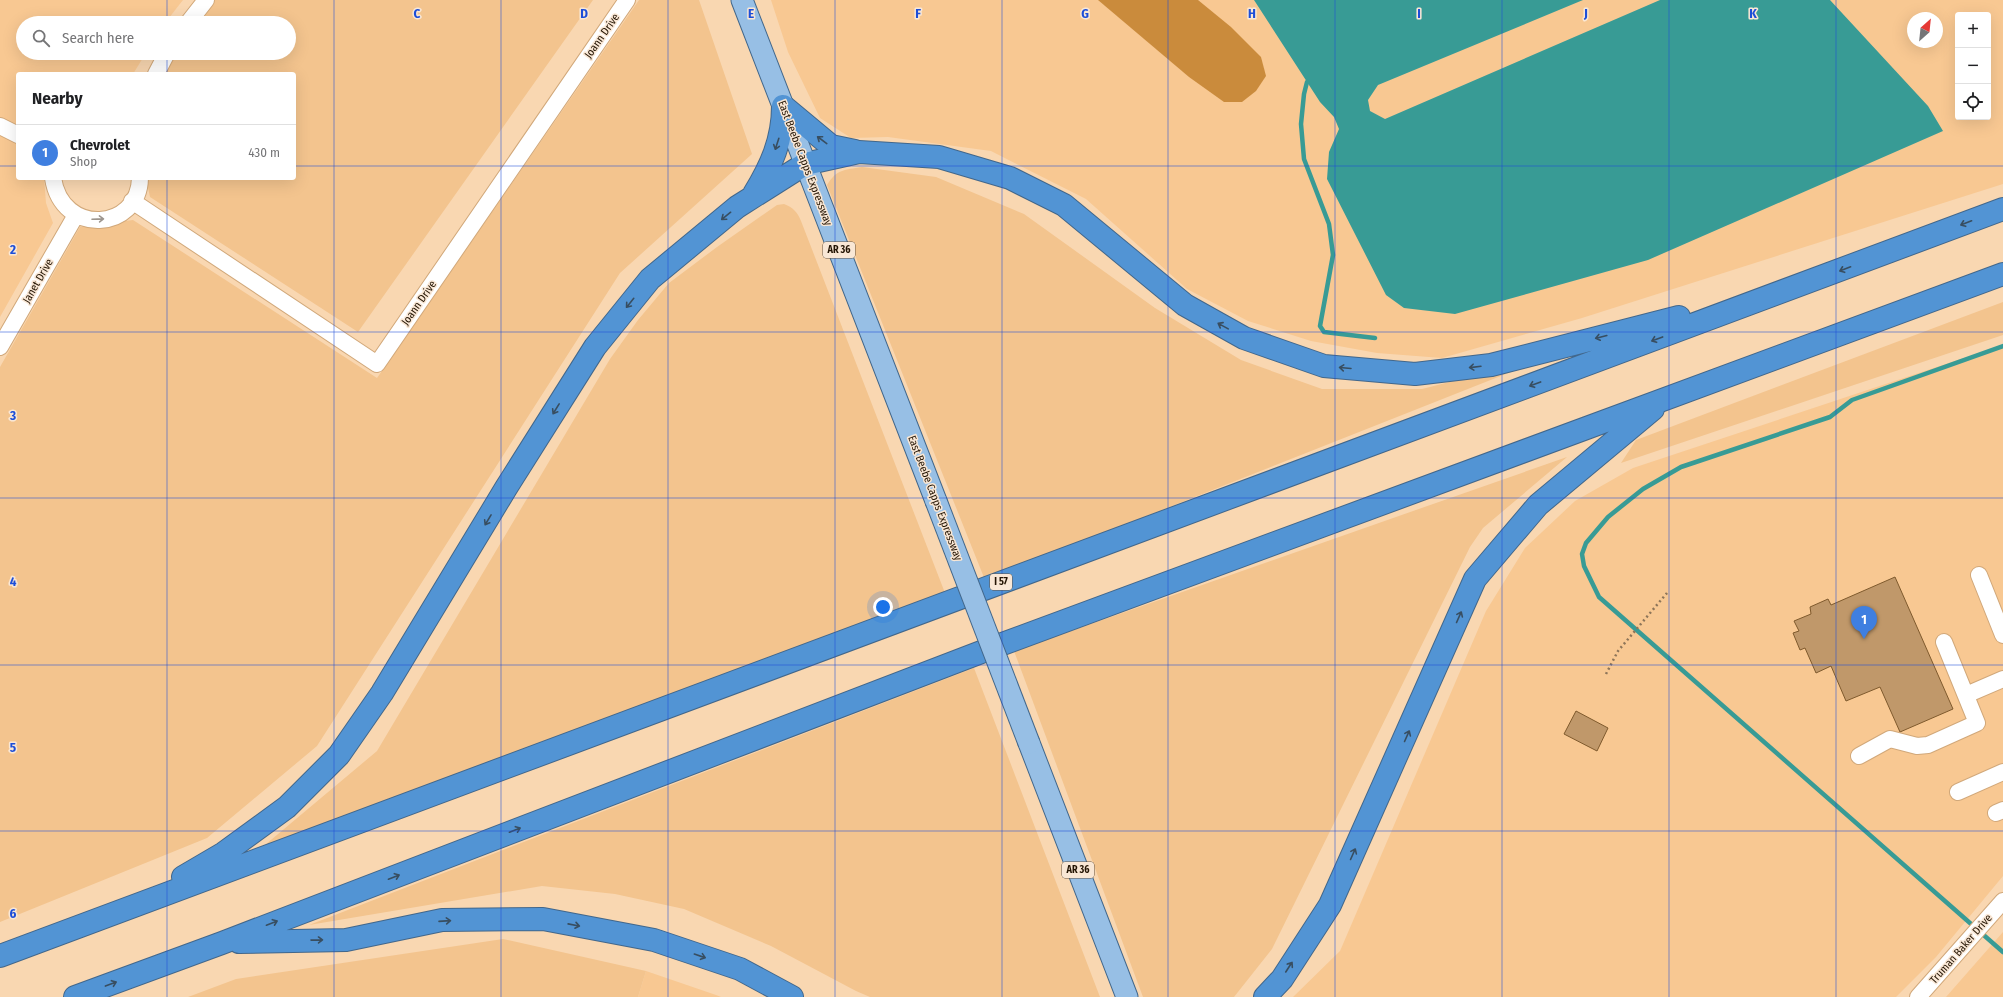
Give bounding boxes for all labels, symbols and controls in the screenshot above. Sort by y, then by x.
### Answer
text: C [414,6,421,21]
text: E [748,6,754,21]
text: F [915,6,921,21]
text: G [1081,6,1089,21]
text: H [1248,6,1256,21]
text: I [1417,6,1421,21]
text: J [1583,6,1588,21]
text: K [1749,6,1757,21]
street label: Joann Drive [582,11,622,61]
north arrow [1907,12,1943,48]
map controls [1955,12,1991,120]
button: + [1955,12,1991,48]
search box [16,16,296,60]
icon: search [30,27,52,49]
text: Search here [62,29,134,47]
button: − [1955,48,1991,84]
button: locate [1955,84,1991,120]
text: Nearby [32,88,83,109]
street label: East Beebe Capps Expressway [775,99,835,228]
text: Chevrolet [70,136,130,154]
one-way arrow [817,136,828,144]
one-way arrow [773,138,781,150]
text: 1 [42,145,48,160]
text: 430 m [248,145,280,160]
text: Shop [70,154,97,169]
one-way arrow [721,211,732,220]
one-way arrow [91,216,104,223]
one-way arrow [1961,220,1973,228]
text: 2 [9,242,16,257]
road number: AR 36 [823,242,855,258]
street label: Janet Drive [20,256,56,306]
one-way arrow [1839,265,1851,273]
street label: Joann Drive [399,278,439,328]
one-way arrow [626,297,635,308]
one-way arrow [1217,322,1229,329]
one-way arrow [1595,334,1608,341]
one-way arrow [1652,335,1664,343]
one-way arrow [1468,363,1481,371]
one-way arrow [1339,364,1352,371]
one-way arrow [1530,380,1542,388]
one-way arrow [552,403,560,414]
text: 3 [9,408,16,423]
street label: East Beebe Capps Expressway [905,434,965,563]
one-way arrow [483,514,491,526]
text: 4 [10,574,17,589]
road number: I 57 [990,574,1012,590]
your location [873,597,893,617]
pin: 1 [1851,606,1877,639]
one-way arrow [1456,611,1463,623]
one-way arrow [1403,730,1411,742]
text: 5 [10,740,16,755]
one-way arrow [509,826,521,834]
one-way arrow [1350,848,1357,860]
road number: AR 36 [1062,862,1094,878]
one-way arrow [387,872,399,880]
text: 6 [10,906,17,921]
street label: Truman Baker Drive [1927,911,1995,987]
one-way arrow [438,917,451,924]
one-way arrow [266,919,278,927]
one-way arrow [568,922,581,930]
one-way arrow [310,937,323,944]
one-way arrow [694,953,707,960]
one-way arrow [1286,961,1294,973]
one-way arrow [105,979,117,987]

